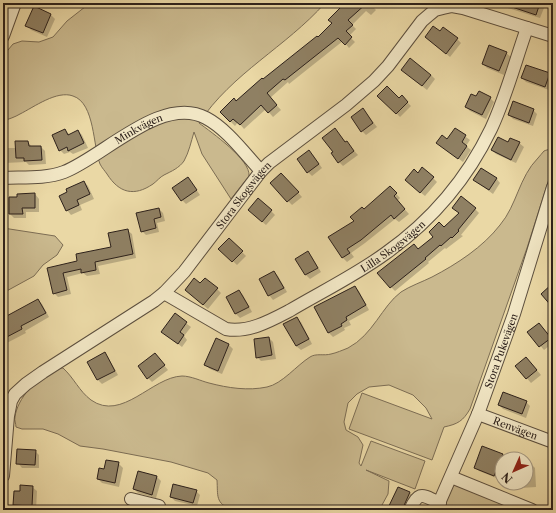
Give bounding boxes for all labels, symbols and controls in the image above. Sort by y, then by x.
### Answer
street label: Minkvägen [112,110,165,147]
street label: Stora Skogsvägen [213,158,274,231]
street label: Lilla Skogsvägen [358,217,428,275]
street label: Stora Pukevägen [481,311,520,390]
street label: Renvägen [491,414,540,442]
north arrow [494,451,534,491]
text: N [498,469,515,486]

